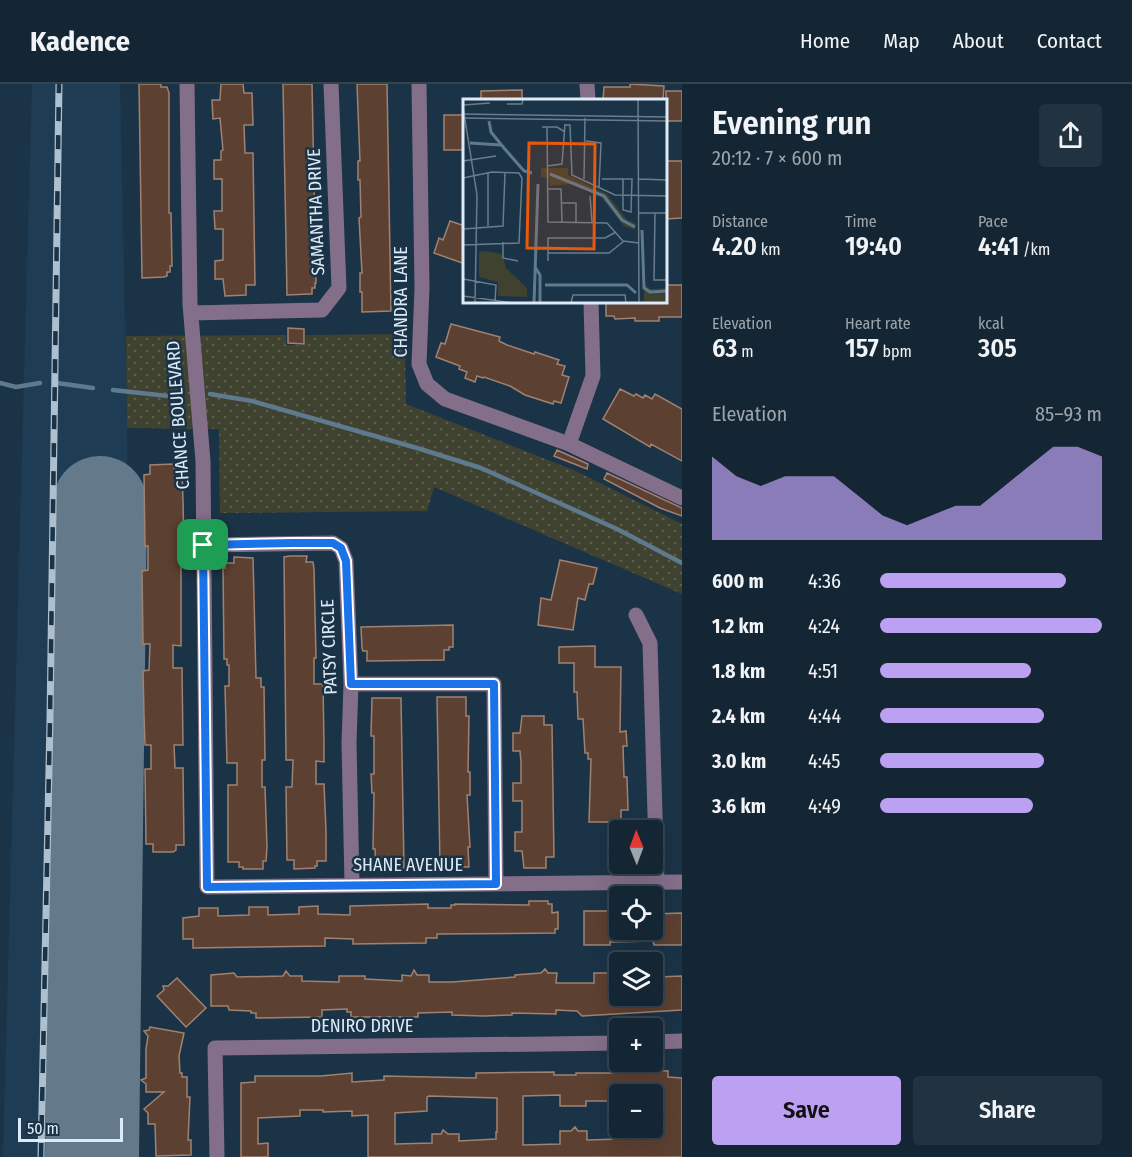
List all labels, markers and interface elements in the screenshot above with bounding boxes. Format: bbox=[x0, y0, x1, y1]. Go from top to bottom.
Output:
text: Kadence bbox=[30, 25, 130, 58]
text: Home bbox=[800, 28, 850, 54]
text: Map bbox=[883, 28, 920, 54]
text: About bbox=[953, 28, 1004, 54]
text: Contact bbox=[1037, 28, 1102, 54]
inset map bbox=[463, 99, 667, 303]
text: Evening run bbox=[712, 103, 872, 143]
button: share bbox=[1039, 104, 1102, 167]
text: 20:12 · 7 × 600 m bbox=[712, 146, 842, 170]
street label: SAMANTHA DRIVE bbox=[303, 148, 329, 276]
text: Distance bbox=[712, 212, 768, 231]
text: Time bbox=[845, 212, 877, 231]
text: Pace bbox=[978, 212, 1008, 231]
text: 4.20 bbox=[712, 231, 757, 262]
text: 19:40 bbox=[845, 231, 902, 262]
text: 4:41 bbox=[978, 231, 1019, 262]
text: km bbox=[757, 240, 781, 259]
text: /km bbox=[1019, 240, 1050, 259]
street label: CHANDRA LANE bbox=[390, 246, 412, 358]
text: Elevation bbox=[712, 314, 772, 333]
text: Heart rate bbox=[845, 314, 911, 333]
text: kcal bbox=[978, 314, 1004, 333]
text: 63 bbox=[712, 333, 737, 364]
text: 157 bbox=[845, 333, 879, 364]
text: 305 bbox=[978, 333, 1017, 364]
street label: CHANCE BOULEVARD bbox=[162, 340, 194, 490]
text: m bbox=[737, 342, 753, 361]
text: bpm bbox=[879, 342, 912, 361]
text: Elevation bbox=[712, 402, 787, 426]
text: 85–93 m bbox=[1035, 402, 1102, 426]
pin bbox=[177, 519, 228, 570]
icon: arrive bbox=[186, 528, 219, 561]
text: 600 m bbox=[712, 569, 764, 593]
text: 4:36 bbox=[808, 569, 841, 593]
street label: PATSY CIRCLE bbox=[316, 599, 342, 695]
text: 1.2 km bbox=[712, 614, 764, 638]
text: 4:24 bbox=[808, 614, 840, 638]
text: 1.8 km bbox=[712, 659, 765, 683]
text: 4:51 bbox=[808, 659, 838, 683]
text: 2.4 km bbox=[712, 704, 765, 728]
text: 4:44 bbox=[808, 704, 841, 728]
text: 3.0 km bbox=[712, 749, 766, 773]
text: 4:45 bbox=[808, 749, 840, 773]
text: 3.6 km bbox=[712, 794, 766, 818]
text: 4:49 bbox=[808, 794, 841, 818]
north arrow bbox=[609, 820, 663, 874]
map controls bbox=[609, 820, 663, 1138]
street label: SHANE AVENUE bbox=[353, 854, 463, 876]
button: locate bbox=[609, 886, 663, 940]
button: layers bbox=[609, 952, 663, 1006]
street label: DENIRO DRIVE bbox=[311, 1015, 413, 1037]
button: + bbox=[609, 1018, 663, 1072]
button: Save bbox=[712, 1076, 901, 1145]
button: Share bbox=[913, 1076, 1102, 1145]
button: − bbox=[609, 1084, 663, 1138]
scale bar bbox=[18, 1115, 123, 1142]
text: 50 m bbox=[27, 1119, 59, 1138]

